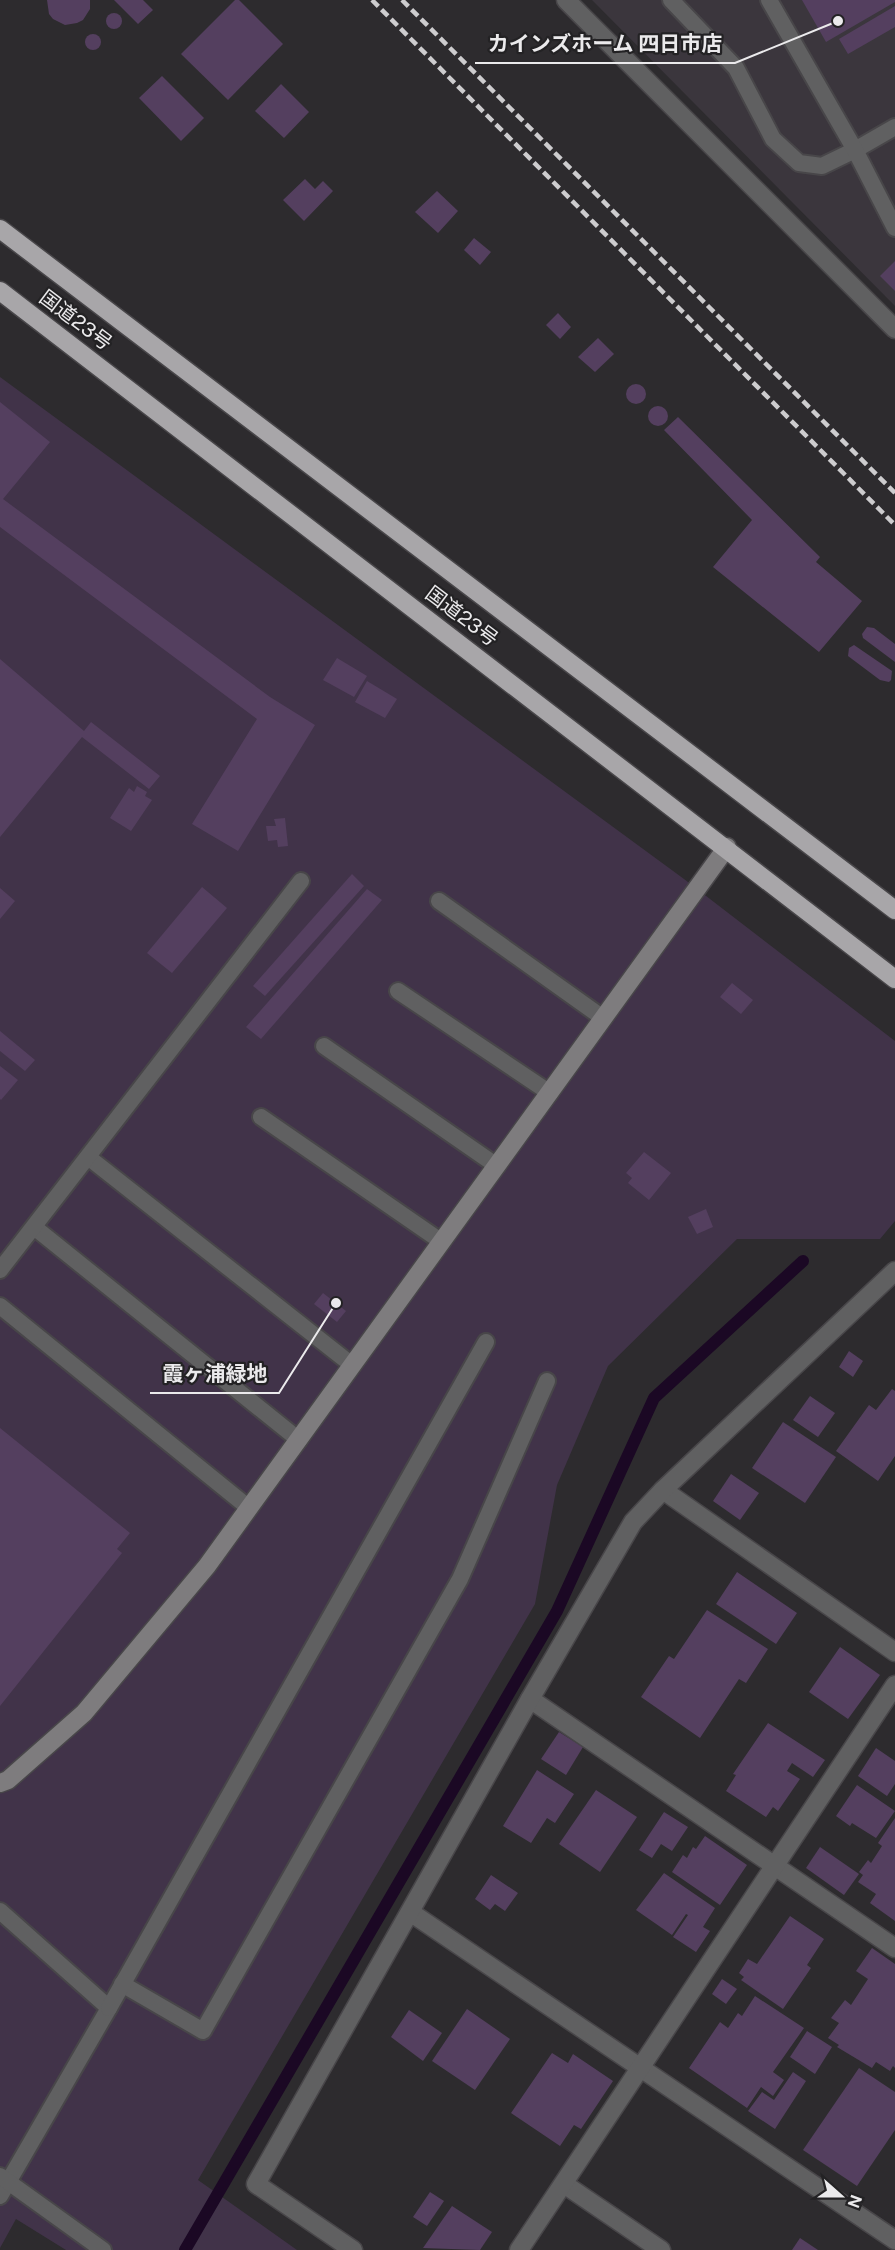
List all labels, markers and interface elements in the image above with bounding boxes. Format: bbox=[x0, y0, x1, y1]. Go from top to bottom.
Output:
callout: カインズホーム 四日市店 bbox=[475, 24, 735, 63]
text: カインズホーム 四日市店 bbox=[488, 31, 722, 56]
street label: 国道23号 bbox=[35, 285, 117, 355]
street label: 国道23号 bbox=[421, 581, 503, 651]
callout: 霞ヶ浦緑地 bbox=[150, 1354, 279, 1393]
text: 霞ヶ浦緑地 bbox=[163, 1361, 268, 1386]
north arrow bbox=[811, 2166, 871, 2226]
text: N bbox=[843, 2192, 866, 2210]

